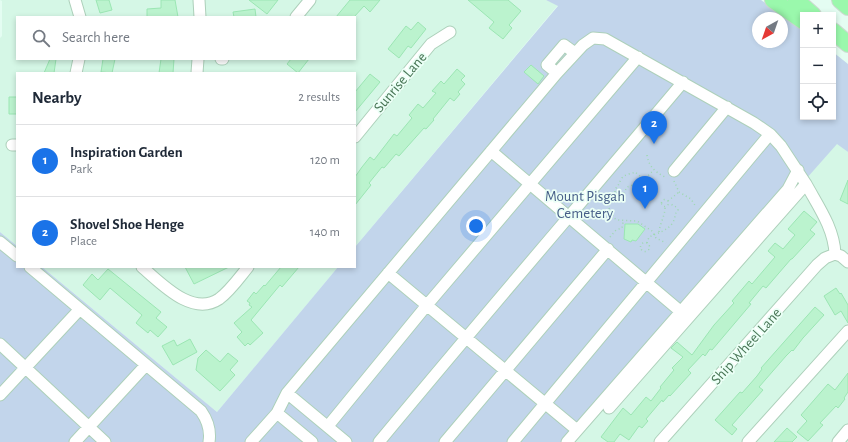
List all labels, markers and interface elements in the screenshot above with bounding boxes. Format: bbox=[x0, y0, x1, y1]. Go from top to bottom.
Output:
north arrow bbox=[752, 12, 788, 48]
map controls bbox=[800, 12, 836, 120]
button: + bbox=[800, 12, 836, 48]
search box bbox=[16, 16, 356, 60]
icon: search bbox=[30, 27, 52, 49]
text: Search here bbox=[62, 30, 130, 45]
button: − bbox=[800, 48, 836, 84]
street label: Sunrise Lane bbox=[371, 49, 430, 115]
button: locate bbox=[800, 84, 836, 120]
text: Nearby bbox=[32, 89, 82, 106]
text: 2 results bbox=[298, 91, 340, 104]
pin: 2 bbox=[641, 111, 667, 144]
text: Inspiration Garden bbox=[70, 145, 183, 160]
text: 1 bbox=[43, 154, 47, 167]
text: 120 m bbox=[310, 154, 340, 167]
text: Park bbox=[70, 163, 92, 176]
pin: 1 bbox=[632, 176, 658, 209]
park label: Mount Pisgah Cemetery bbox=[545, 189, 625, 221]
your location bbox=[466, 216, 486, 236]
text: Shovel Shoe Henge bbox=[70, 217, 184, 232]
text: 2 bbox=[42, 226, 48, 239]
text: 140 m bbox=[310, 226, 340, 239]
text: Place bbox=[70, 235, 97, 248]
street label: Ship Wheel Lane bbox=[708, 305, 785, 387]

